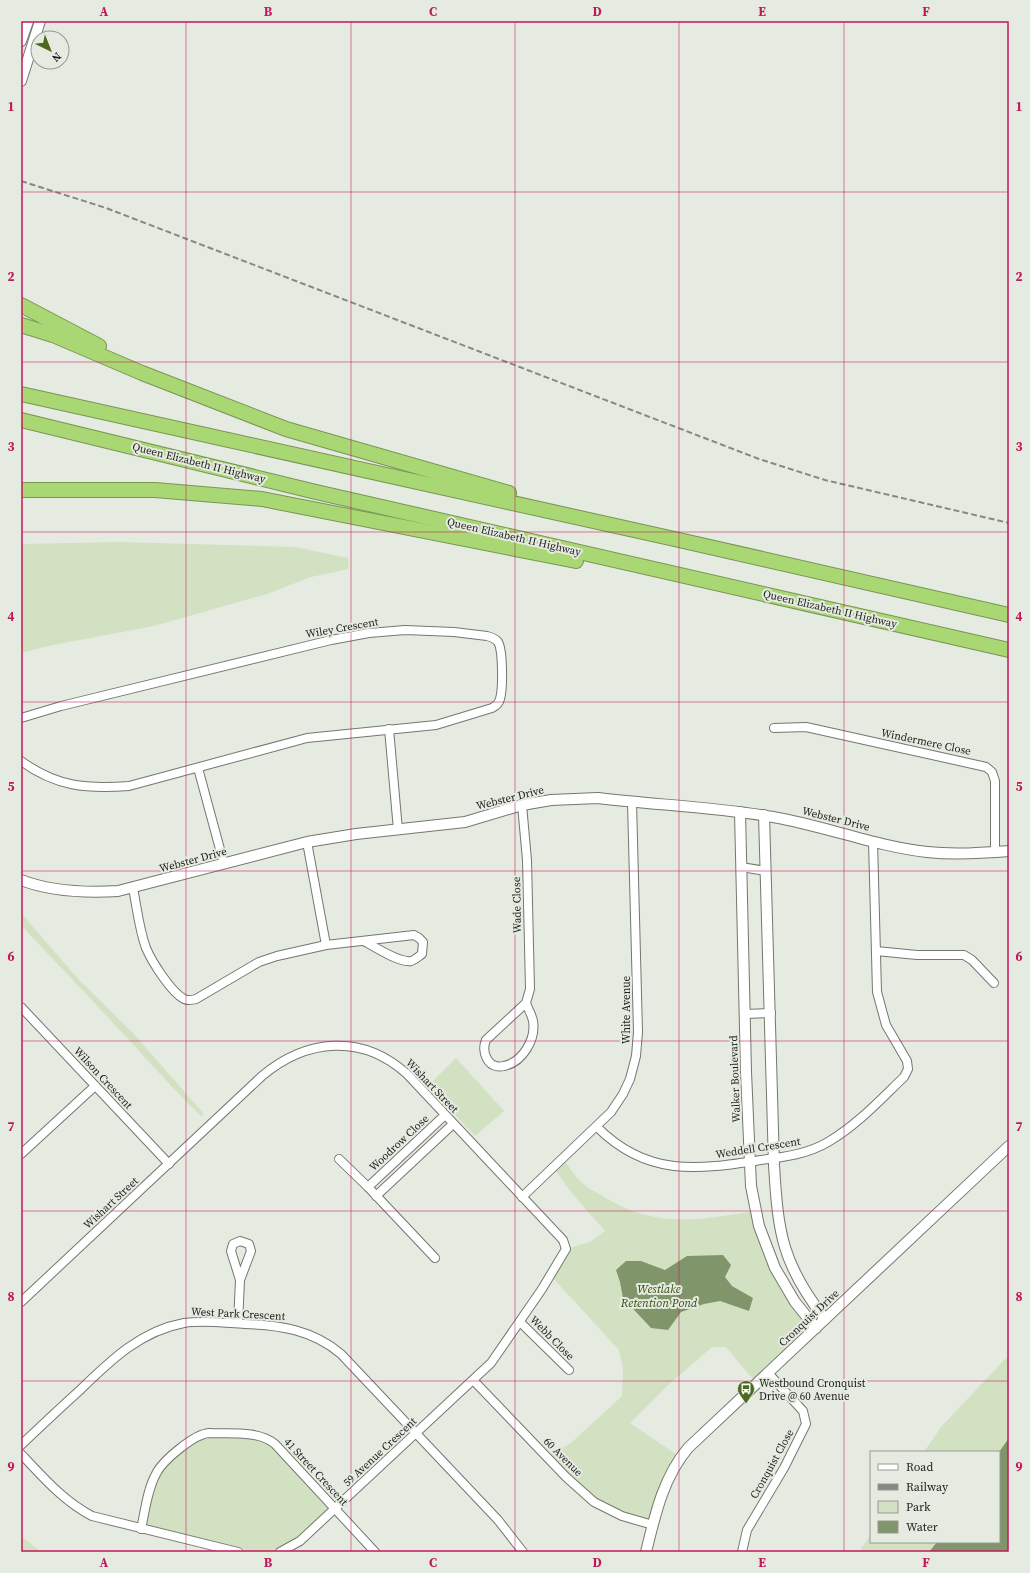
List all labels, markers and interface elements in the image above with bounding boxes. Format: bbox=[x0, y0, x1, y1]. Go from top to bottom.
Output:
text: A bbox=[100, 3, 109, 20]
text: B bbox=[264, 3, 273, 20]
text: C bbox=[429, 3, 437, 20]
text: D bbox=[592, 3, 602, 20]
text: E bbox=[758, 3, 766, 20]
text: F bbox=[922, 3, 930, 20]
north arrow bbox=[30, 30, 70, 70]
text: N bbox=[48, 49, 65, 65]
text: 1 bbox=[7, 98, 15, 115]
text: 1 bbox=[1015, 98, 1023, 115]
text: 2 bbox=[7, 268, 15, 285]
text: 2 bbox=[1015, 268, 1023, 285]
text: 3 bbox=[7, 438, 15, 455]
text: 3 bbox=[1015, 438, 1023, 455]
street label: Queen Elizabeth II Highway bbox=[131, 439, 268, 487]
street label: Queen Elizabeth II Highway bbox=[446, 514, 583, 560]
street label: Queen Elizabeth II Highway bbox=[762, 586, 899, 632]
text: 4 bbox=[7, 608, 15, 625]
text: 4 bbox=[1015, 608, 1023, 625]
street label: Wiley Crescent bbox=[304, 614, 380, 642]
street label: Windermere Close bbox=[880, 725, 973, 759]
text: 5 bbox=[7, 778, 15, 795]
text: 5 bbox=[1015, 778, 1023, 795]
street label: Webster Drive bbox=[475, 782, 546, 814]
street label: Webster Drive bbox=[801, 803, 872, 835]
street label: Webster Drive bbox=[158, 844, 229, 876]
street label: Wade Close bbox=[509, 876, 525, 933]
text: 6 bbox=[7, 948, 15, 965]
text: 6 bbox=[1015, 948, 1023, 965]
street label: White Avenue bbox=[619, 975, 634, 1044]
street label: Walker Boulevard bbox=[726, 1034, 744, 1123]
street label: Wilson Crescent bbox=[70, 1044, 136, 1113]
street label: Wishart Street bbox=[402, 1056, 462, 1117]
street label: Woodrow Close bbox=[366, 1111, 432, 1175]
text: 7 bbox=[7, 1118, 15, 1135]
text: 7 bbox=[1015, 1118, 1023, 1135]
street label: Weddell Crescent bbox=[715, 1134, 802, 1162]
street label: Wishart Street bbox=[80, 1173, 142, 1232]
water label: Westlake Retention Pond bbox=[620, 1281, 698, 1311]
street label: Cronquist Drive bbox=[776, 1286, 843, 1350]
text: 8 bbox=[7, 1288, 15, 1305]
text: 8 bbox=[1015, 1288, 1023, 1305]
street label: West Park Crescent bbox=[190, 1304, 286, 1324]
street label: Webb Close bbox=[527, 1313, 578, 1364]
place label: Westbound Cronquist Drive @ 60 Avenue bbox=[759, 1376, 866, 1404]
bus stop icon: Westbound Cronquist Drive @ 60 Avenue bbox=[736, 1379, 756, 1404]
street label: 59 Avenue Crescent bbox=[340, 1414, 420, 1490]
street label: Cronquist Close bbox=[747, 1426, 798, 1502]
street label: 60 Avenue bbox=[540, 1434, 586, 1480]
street label: 41 Street Crescent bbox=[281, 1435, 352, 1509]
legend bbox=[870, 1451, 1000, 1543]
text: 9 bbox=[7, 1458, 15, 1475]
text: 9 bbox=[1015, 1458, 1023, 1475]
text: Road bbox=[906, 1459, 933, 1475]
text: Railway bbox=[906, 1479, 949, 1495]
text: Park bbox=[906, 1499, 931, 1515]
text: Water bbox=[906, 1519, 938, 1535]
text: A bbox=[100, 1554, 109, 1571]
text: B bbox=[264, 1554, 273, 1571]
text: C bbox=[429, 1554, 437, 1571]
text: D bbox=[592, 1554, 602, 1571]
text: E bbox=[758, 1554, 766, 1571]
text: F bbox=[922, 1554, 930, 1571]

